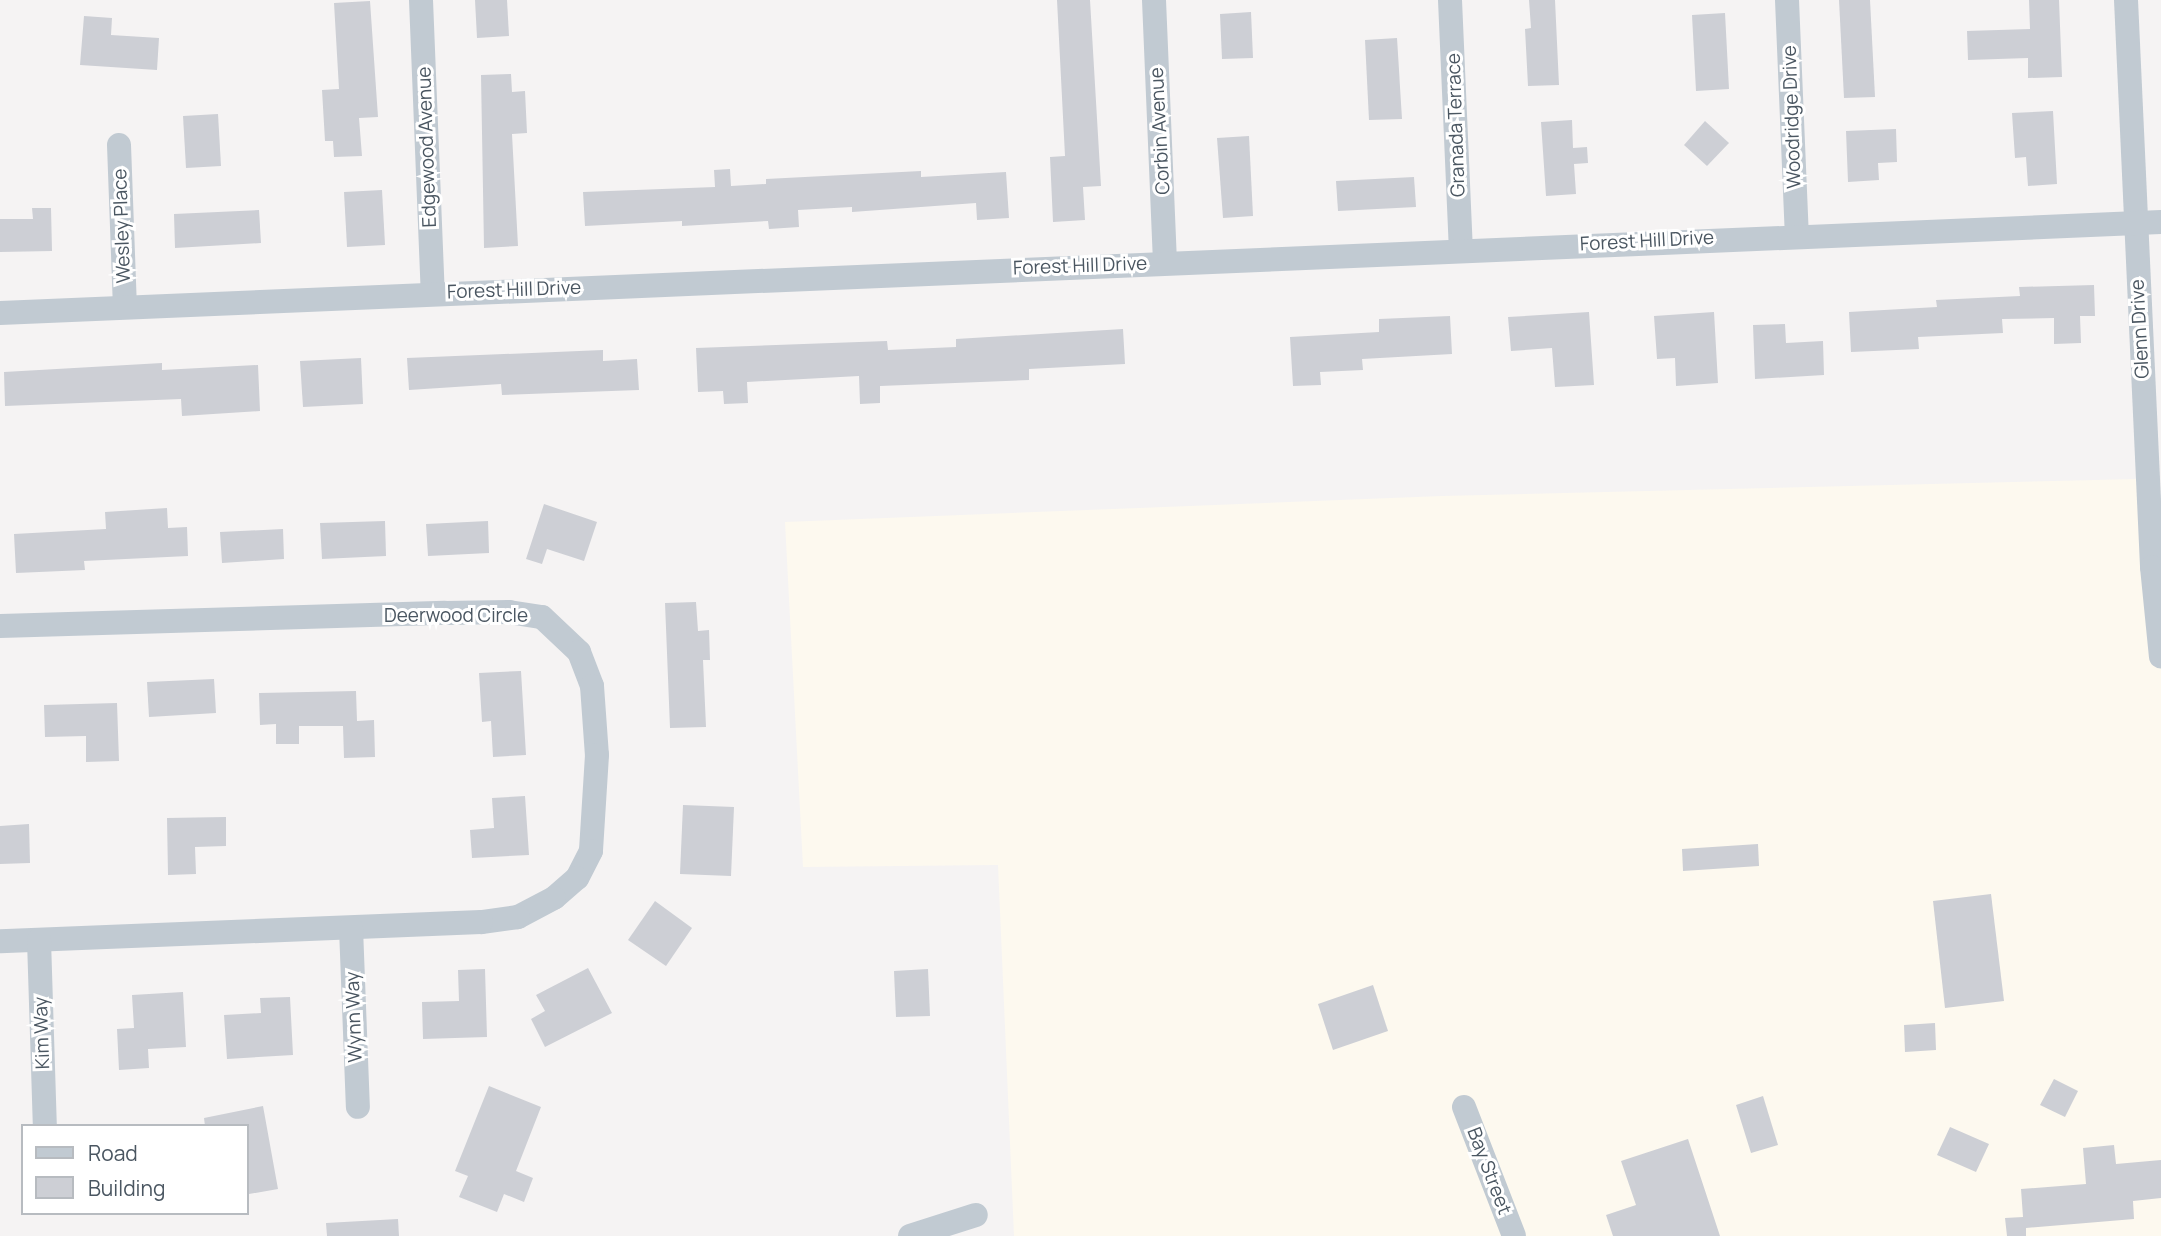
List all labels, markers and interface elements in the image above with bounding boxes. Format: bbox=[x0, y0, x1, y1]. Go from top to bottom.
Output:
street label: Woodridge Drive bbox=[1778, 45, 1806, 189]
street label: Granada Terrace bbox=[1442, 53, 1470, 197]
street label: Edgewood Avenue bbox=[413, 66, 441, 228]
street label: Corbin Avenue bbox=[1145, 67, 1175, 195]
street label: Wesley Place bbox=[109, 168, 135, 284]
street label: Forest Hill Drive bbox=[1579, 226, 1715, 256]
street label: Forest Hill Drive bbox=[1013, 252, 1147, 280]
street label: Forest Hill Drive bbox=[447, 276, 581, 304]
street label: Glenn Drive bbox=[2126, 279, 2154, 379]
street label: Deerwood Circle bbox=[384, 605, 528, 627]
street label: Wynn Way bbox=[341, 971, 367, 1063]
street label: Kim Way bbox=[29, 996, 55, 1070]
legend bbox=[21, 1124, 248, 1215]
street label: Bay Street bbox=[1462, 1124, 1516, 1218]
text: Road bbox=[88, 1139, 138, 1167]
text: Building bbox=[88, 1174, 165, 1202]

